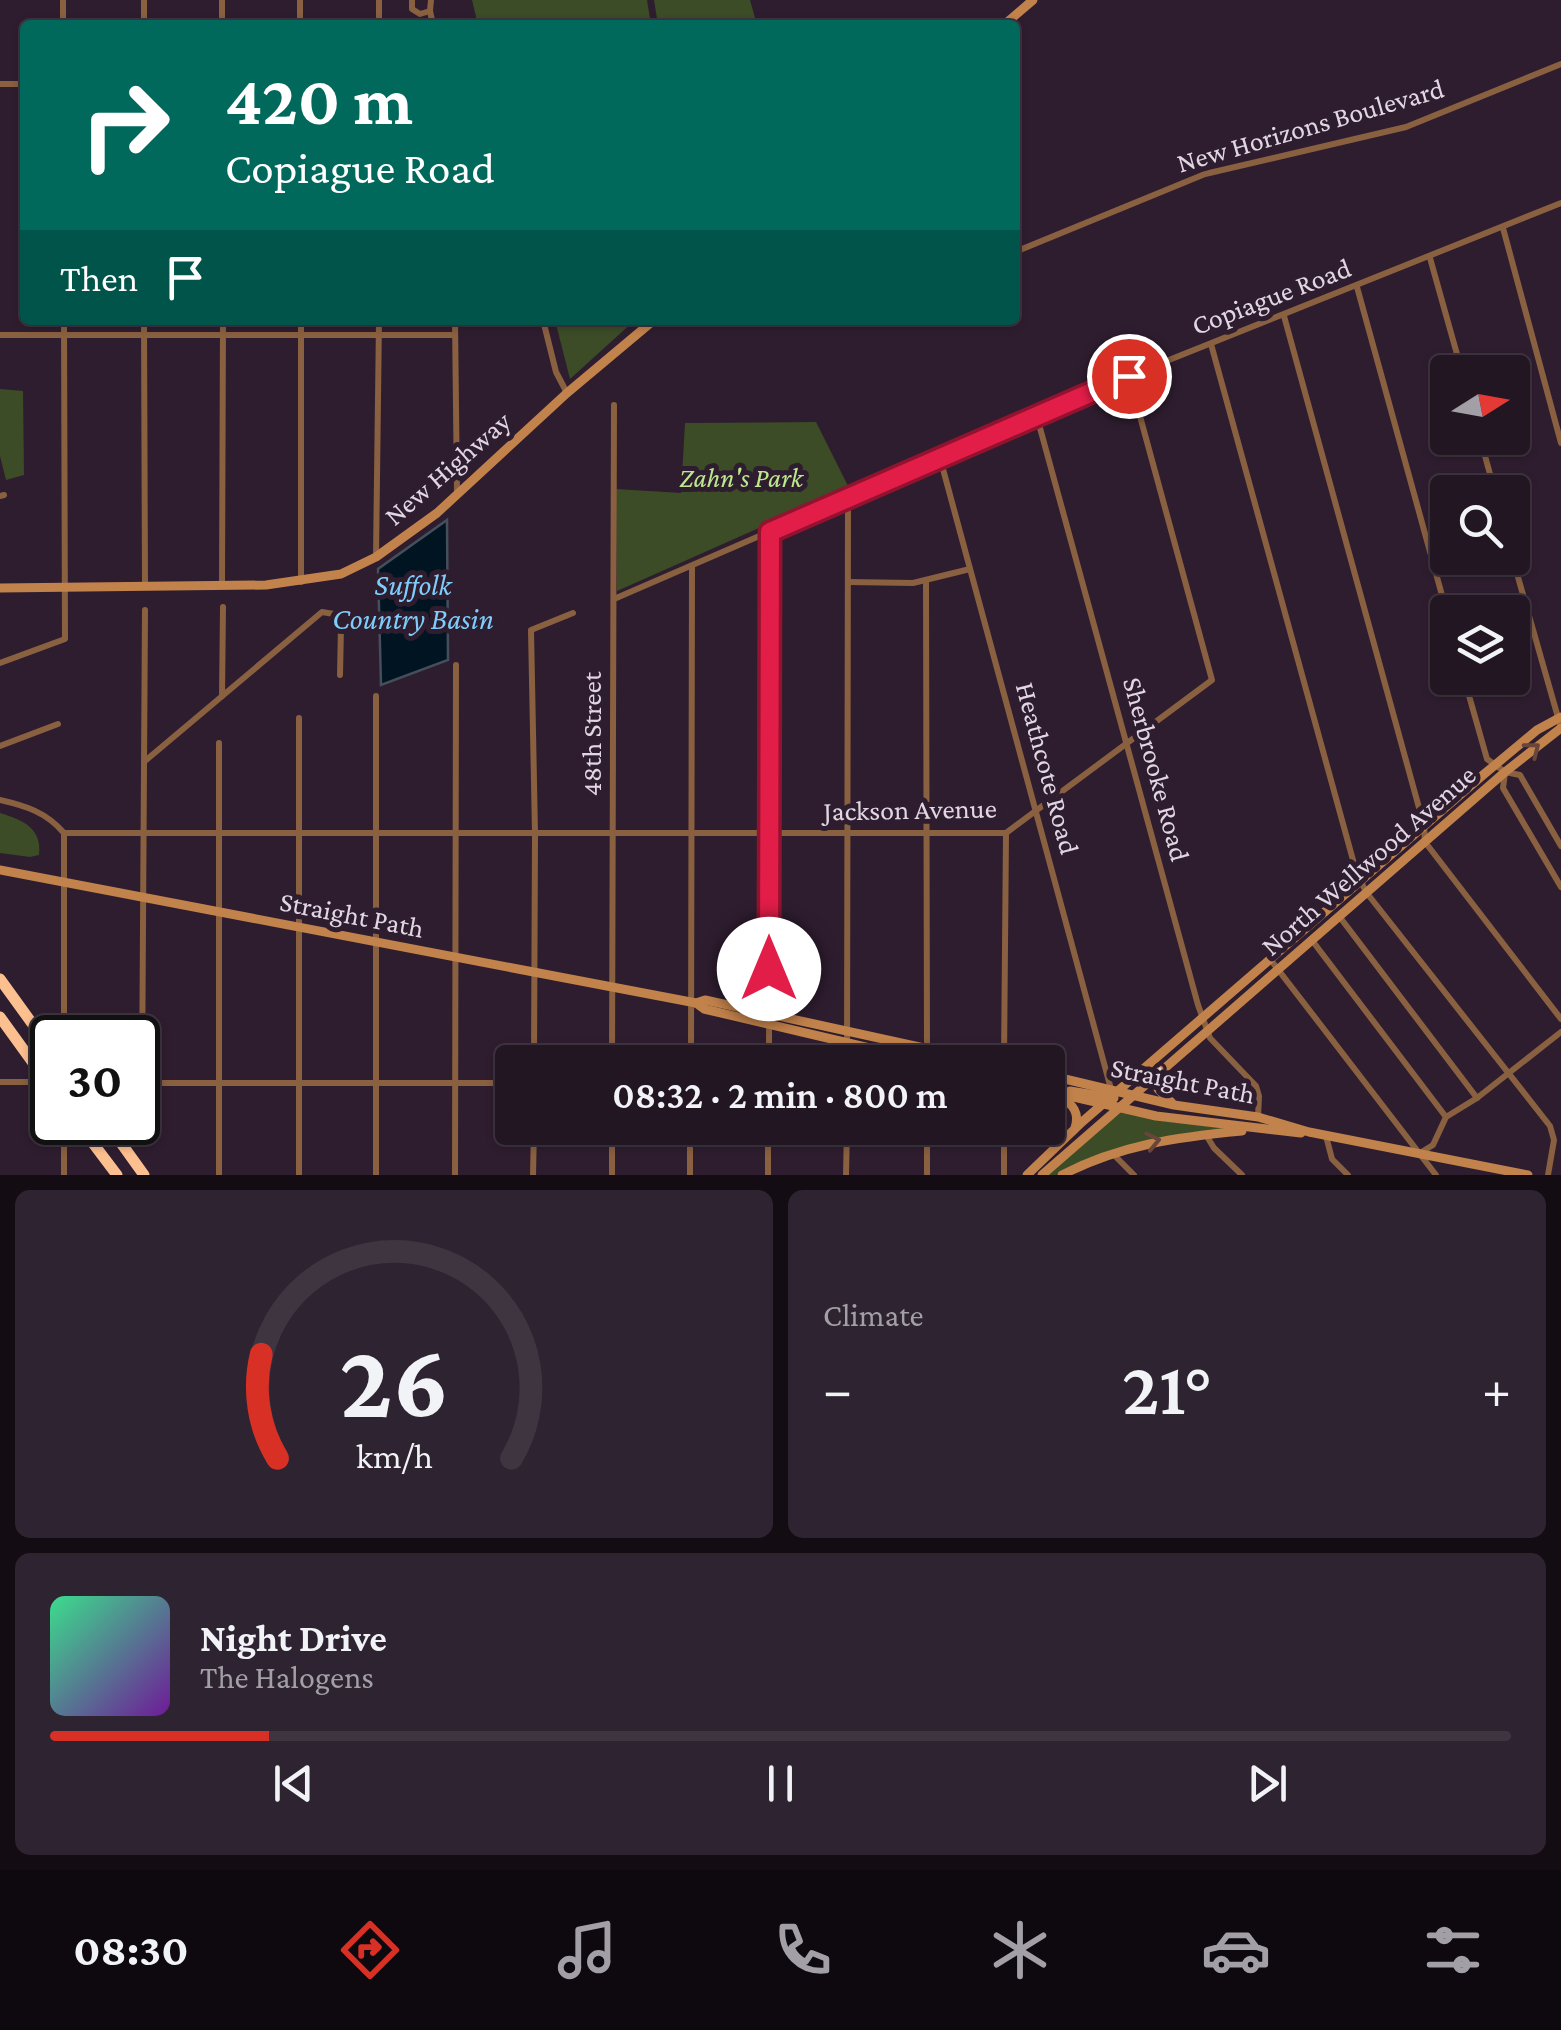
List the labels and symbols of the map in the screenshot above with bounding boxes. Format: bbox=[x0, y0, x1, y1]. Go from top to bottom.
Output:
street label: New Horizons Boulevard bbox=[1173, 72, 1447, 178]
street label: Copiague Road bbox=[1187, 252, 1355, 341]
pin bbox=[1087, 334, 1172, 419]
north arrow bbox=[1430, 355, 1530, 455]
street label: New Highway bbox=[378, 405, 517, 531]
park label: Zahn's Park bbox=[679, 462, 805, 493]
water label: Suffolk Country Basin bbox=[332, 568, 494, 636]
street label: 48th Street bbox=[576, 671, 607, 796]
street label: Sherbrooke Road bbox=[1117, 674, 1196, 865]
street label: Heathcote Road bbox=[1010, 679, 1085, 858]
one-way arrow bbox=[1521, 744, 1539, 761]
street label: North Wellwood Avenue bbox=[1255, 759, 1482, 962]
street label: Jackson Avenue bbox=[820, 792, 997, 827]
street label: Straight Path bbox=[277, 885, 427, 944]
position arrow bbox=[717, 917, 821, 1021]
speed limit sign: 30 bbox=[30, 1015, 160, 1145]
street label: Straight Path bbox=[1108, 1051, 1258, 1110]
one-way arrow bbox=[1144, 1132, 1161, 1153]

